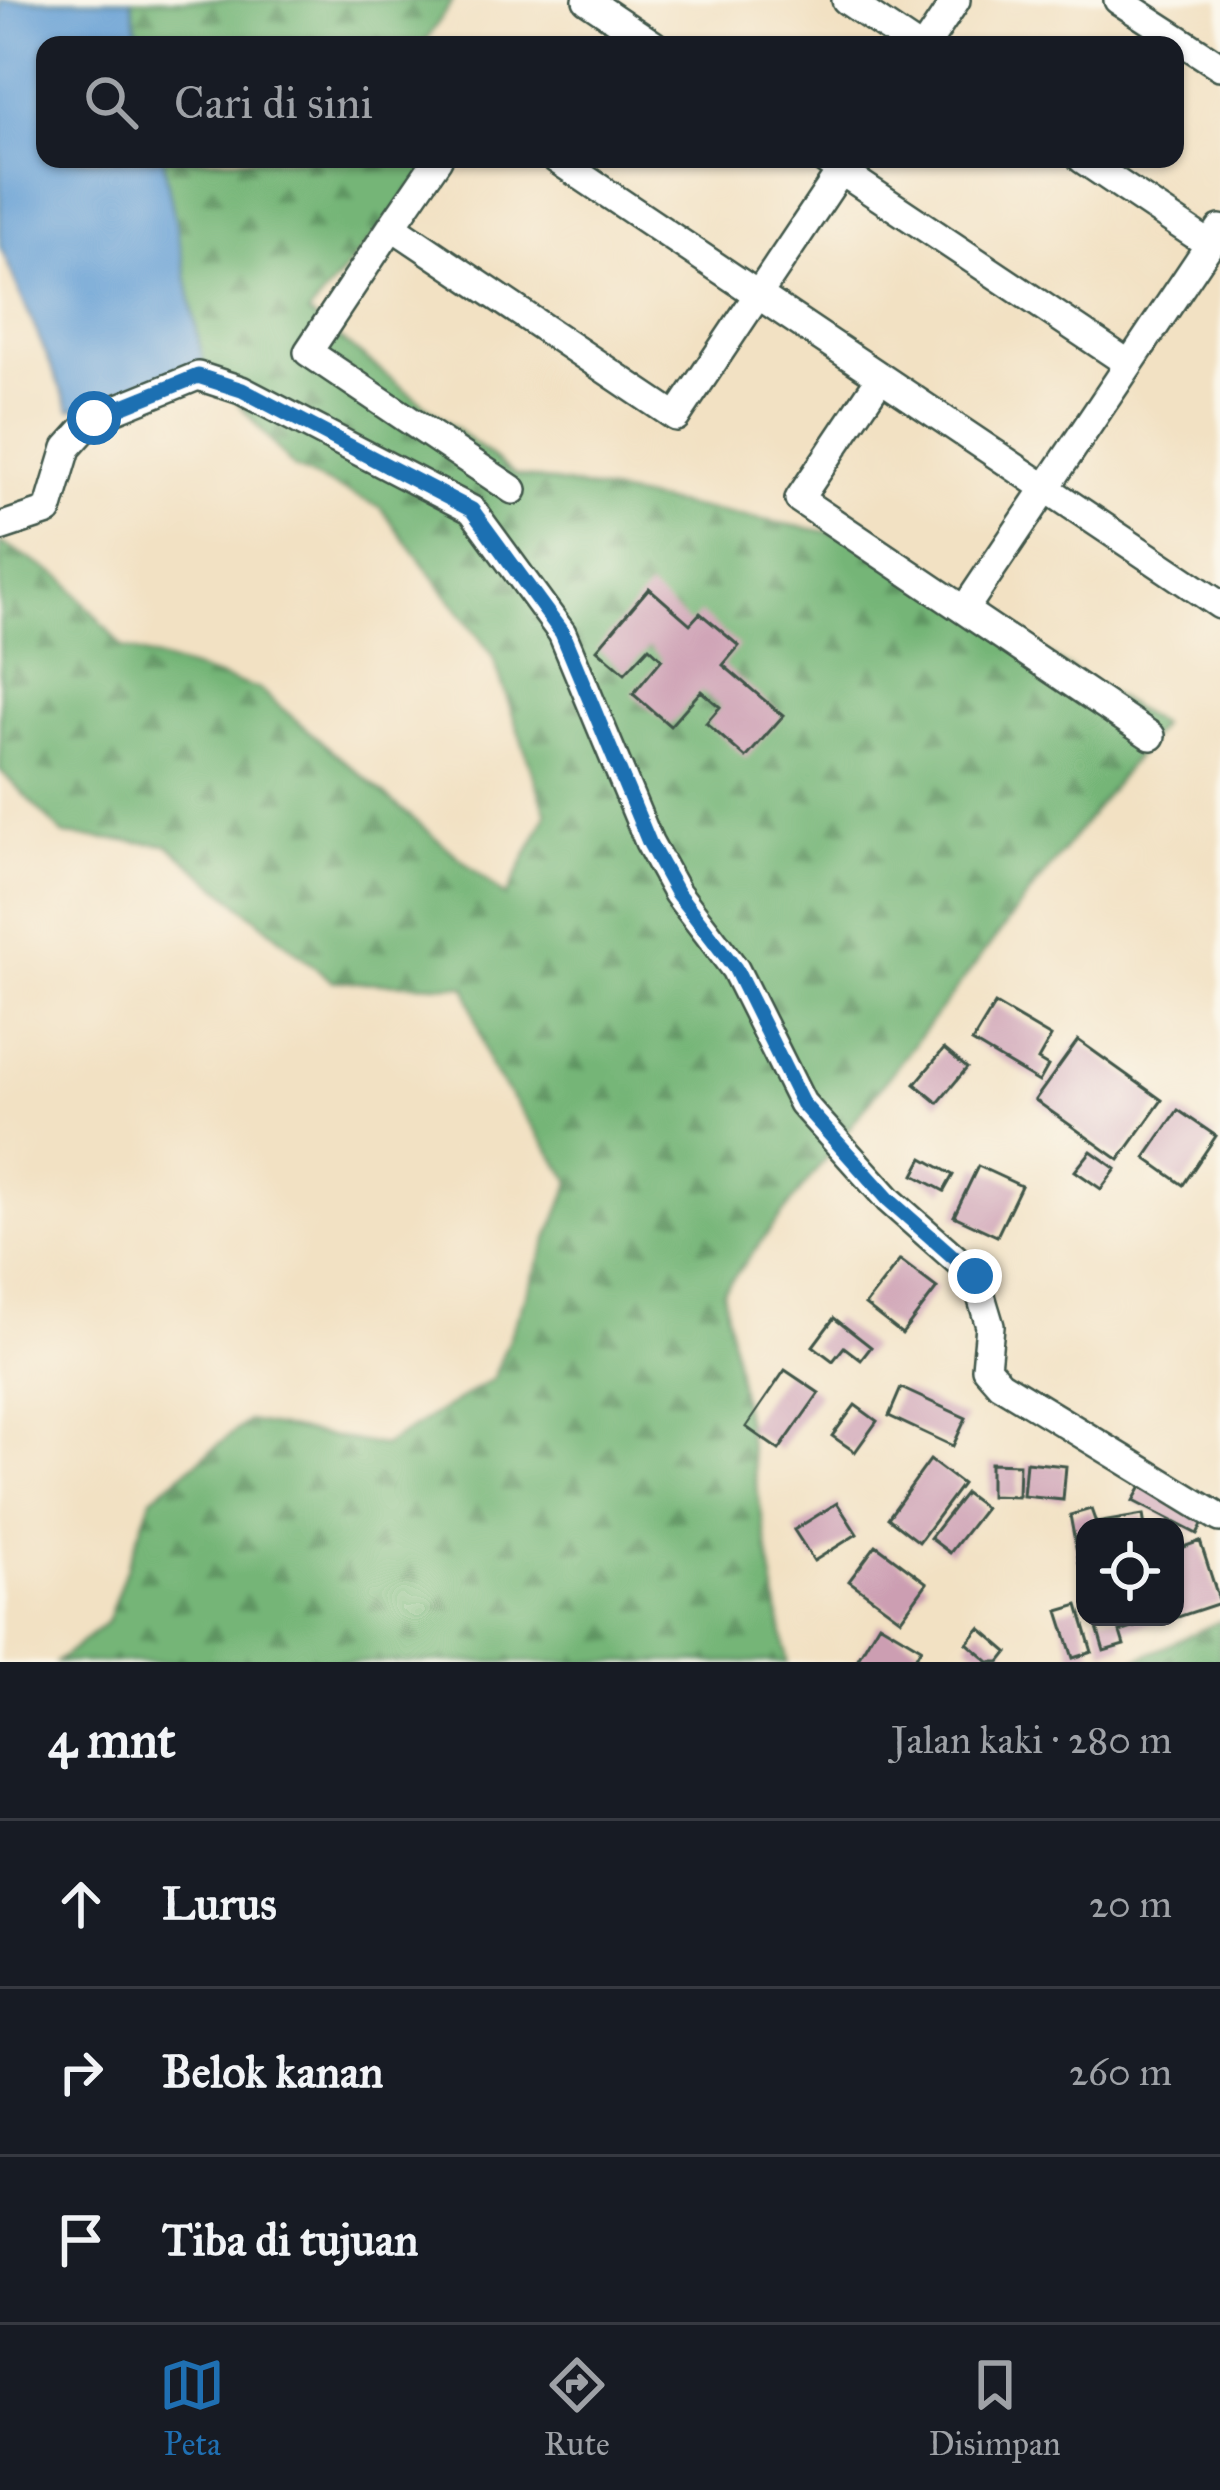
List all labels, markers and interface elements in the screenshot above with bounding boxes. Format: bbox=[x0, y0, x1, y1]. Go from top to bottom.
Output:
search box bbox=[36, 36, 1184, 168]
icon: search bbox=[78, 69, 144, 135]
text: Cari di sini bbox=[174, 75, 373, 130]
route start bbox=[67, 391, 121, 445]
route end bbox=[948, 1249, 1002, 1303]
map controls bbox=[1076, 1518, 1184, 1626]
button: locate bbox=[1076, 1518, 1184, 1626]
text: 4 mnt bbox=[48, 1709, 176, 1771]
text: Jalan kaki · 280 m bbox=[892, 1716, 1172, 1764]
icon: ahead bbox=[48, 1871, 114, 1937]
text: Lurus bbox=[162, 1876, 277, 1931]
text: 20 m bbox=[1089, 1880, 1172, 1928]
icon: right bbox=[48, 2039, 114, 2105]
text: Belok kanan bbox=[162, 2044, 383, 2099]
text: 260 m bbox=[1069, 2048, 1172, 2096]
icon: arrive bbox=[48, 2207, 114, 2273]
text: Tiba di tujuan bbox=[162, 2212, 418, 2267]
tab: Peta bbox=[159, 2352, 225, 2464]
tab: Rute bbox=[544, 2352, 610, 2464]
tab: Disimpan bbox=[928, 2352, 1061, 2464]

